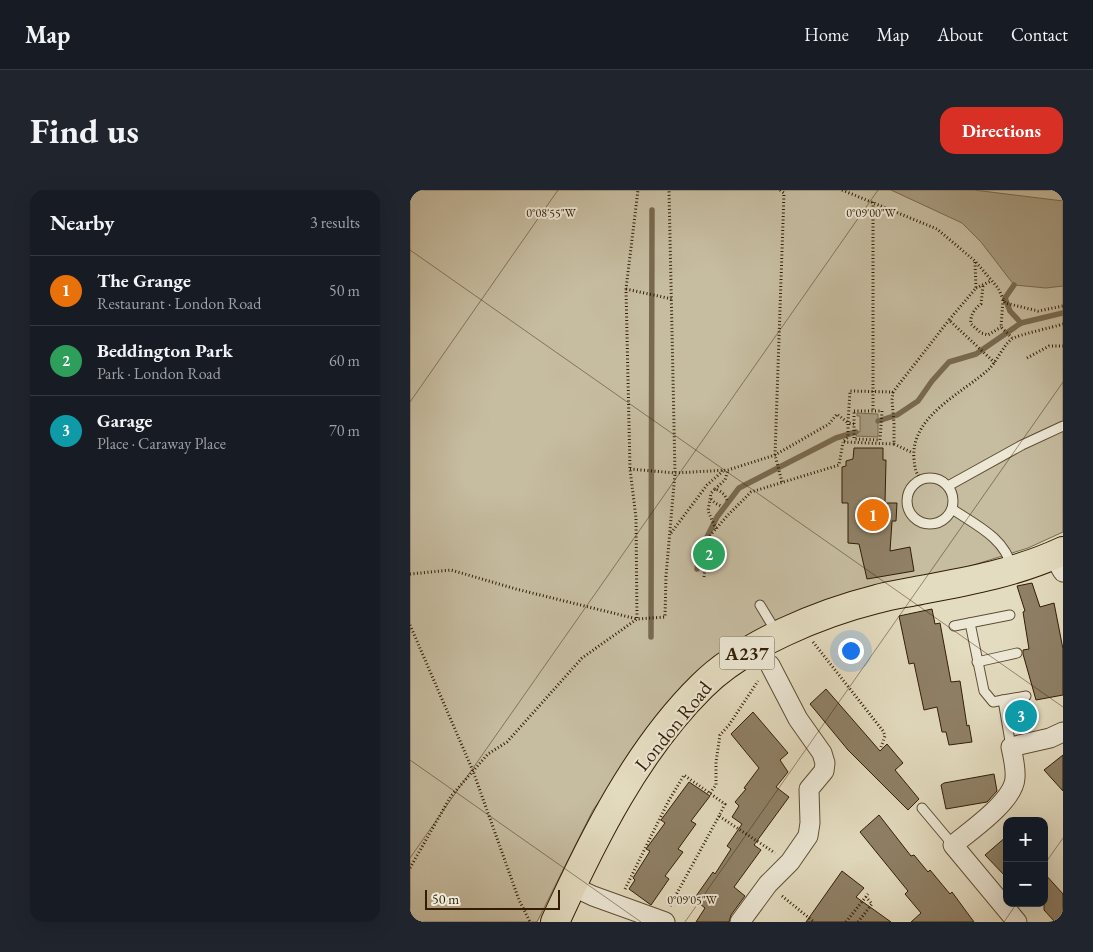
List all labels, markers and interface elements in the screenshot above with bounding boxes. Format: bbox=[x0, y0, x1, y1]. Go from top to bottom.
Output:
text: Map bbox=[25, 19, 70, 50]
text: Home bbox=[804, 23, 849, 46]
text: Map bbox=[877, 23, 909, 46]
text: About bbox=[937, 23, 983, 46]
text: Contact bbox=[1011, 23, 1068, 46]
button: Directions bbox=[940, 107, 1063, 154]
text: Find us bbox=[30, 108, 139, 153]
text: 0°08'55"W bbox=[526, 205, 577, 221]
text: 0°09'00"W bbox=[846, 205, 897, 221]
text: Nearby bbox=[50, 209, 114, 236]
text: 3 results bbox=[310, 212, 360, 233]
text: The Grange bbox=[97, 268, 191, 293]
text: 1 bbox=[62, 280, 70, 301]
text: 50 m bbox=[329, 280, 360, 301]
text: Restaurant · London Road bbox=[97, 293, 261, 314]
text: Beddington Park bbox=[97, 338, 233, 363]
text: 2 bbox=[62, 350, 70, 371]
text: 60 m bbox=[329, 350, 360, 371]
text: Park · London Road bbox=[97, 363, 221, 384]
text: Garage bbox=[97, 408, 152, 433]
text: 3 bbox=[62, 420, 70, 441]
text: 70 m bbox=[329, 420, 360, 441]
text: Place · Caraway Place bbox=[97, 433, 226, 454]
pin: 1 bbox=[857, 496, 889, 534]
pin: 2 bbox=[693, 535, 725, 573]
road number: A237 bbox=[720, 636, 774, 669]
your location bbox=[838, 638, 864, 664]
street label: London Road bbox=[629, 675, 718, 776]
pin: 3 bbox=[1005, 697, 1037, 735]
map controls bbox=[1003, 817, 1048, 907]
button: + bbox=[1003, 817, 1048, 862]
button: − bbox=[1003, 862, 1048, 907]
scale bar bbox=[425, 887, 560, 910]
text: 50 m bbox=[432, 890, 459, 908]
text: 0°09'05"W bbox=[667, 892, 718, 908]

